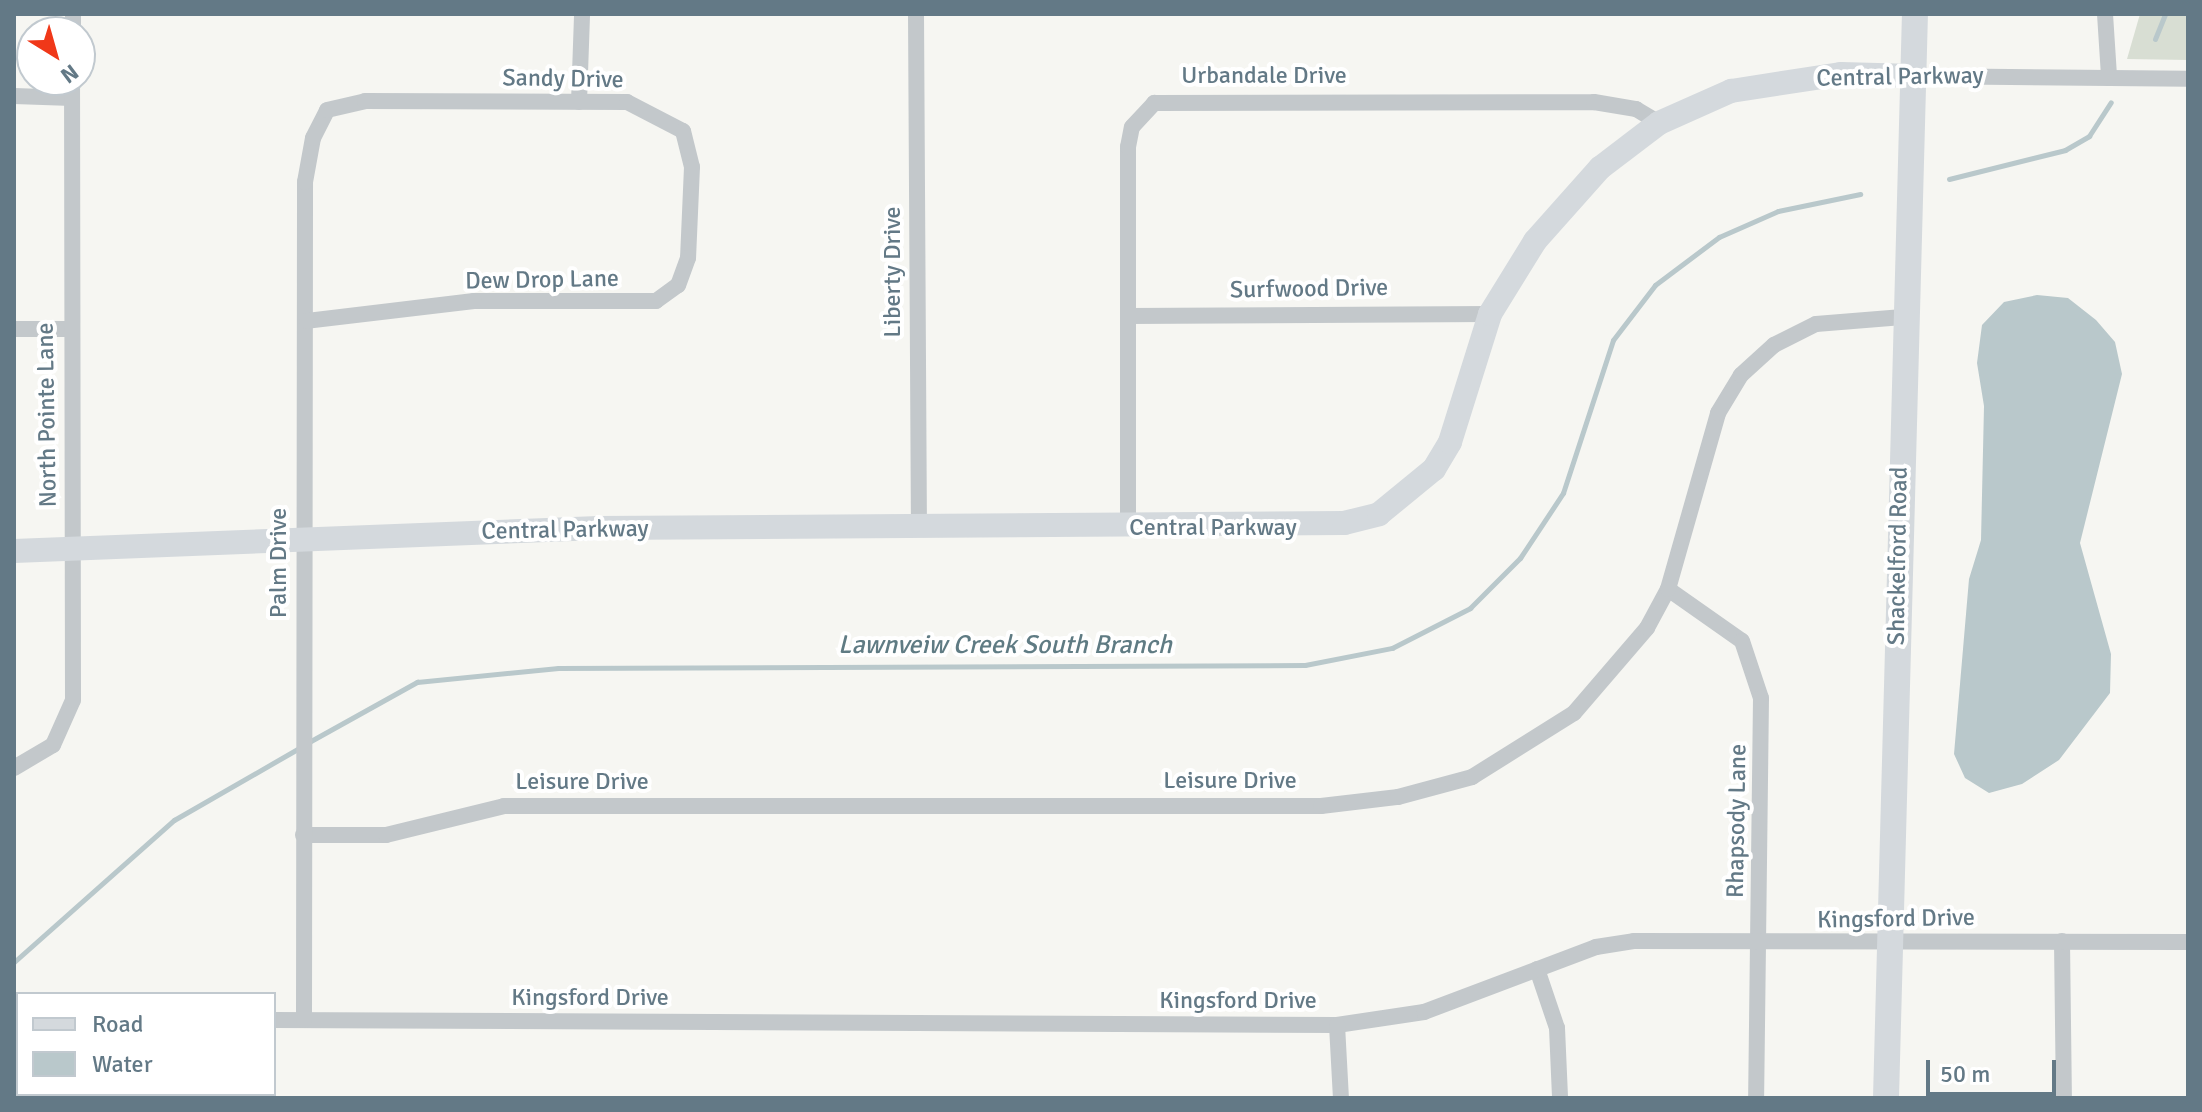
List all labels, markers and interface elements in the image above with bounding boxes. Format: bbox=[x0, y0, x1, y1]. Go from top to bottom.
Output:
north arrow bbox=[16, 16, 96, 96]
text: N bbox=[55, 59, 84, 89]
street label: Central Parkway bbox=[1816, 61, 1984, 93]
street label: Urbandale Drive bbox=[1181, 62, 1347, 90]
street label: Sandy Drive bbox=[502, 64, 624, 94]
street label: Liberty Drive bbox=[879, 206, 907, 338]
street label: Dew Drop Lane bbox=[465, 264, 619, 296]
street label: Surfwood Drive bbox=[1230, 273, 1388, 305]
street label: North Pointe Lane bbox=[31, 322, 63, 508]
street label: Shackelford Road bbox=[1882, 467, 1914, 645]
street label: Palm Drive bbox=[265, 508, 293, 618]
street label: Central Parkway bbox=[481, 514, 649, 546]
street label: Central Parkway bbox=[1129, 514, 1297, 542]
water label: Lawnveiw Creek South Branch bbox=[838, 630, 1172, 662]
street label: Rhapsody Lane bbox=[1721, 744, 1753, 898]
street label: Leisure Drive bbox=[1163, 767, 1297, 795]
street label: Leisure Drive bbox=[515, 768, 649, 796]
street label: Kingsford Drive bbox=[1817, 903, 1975, 935]
street label: Kingsford Drive bbox=[511, 984, 669, 1012]
street label: Kingsford Drive bbox=[1159, 987, 1317, 1015]
legend bbox=[16, 992, 276, 1096]
text: Road bbox=[92, 1009, 143, 1039]
scale bar bbox=[1930, 1044, 2060, 1094]
text: Water bbox=[92, 1049, 152, 1079]
text: 50 m bbox=[1940, 1059, 1990, 1089]

